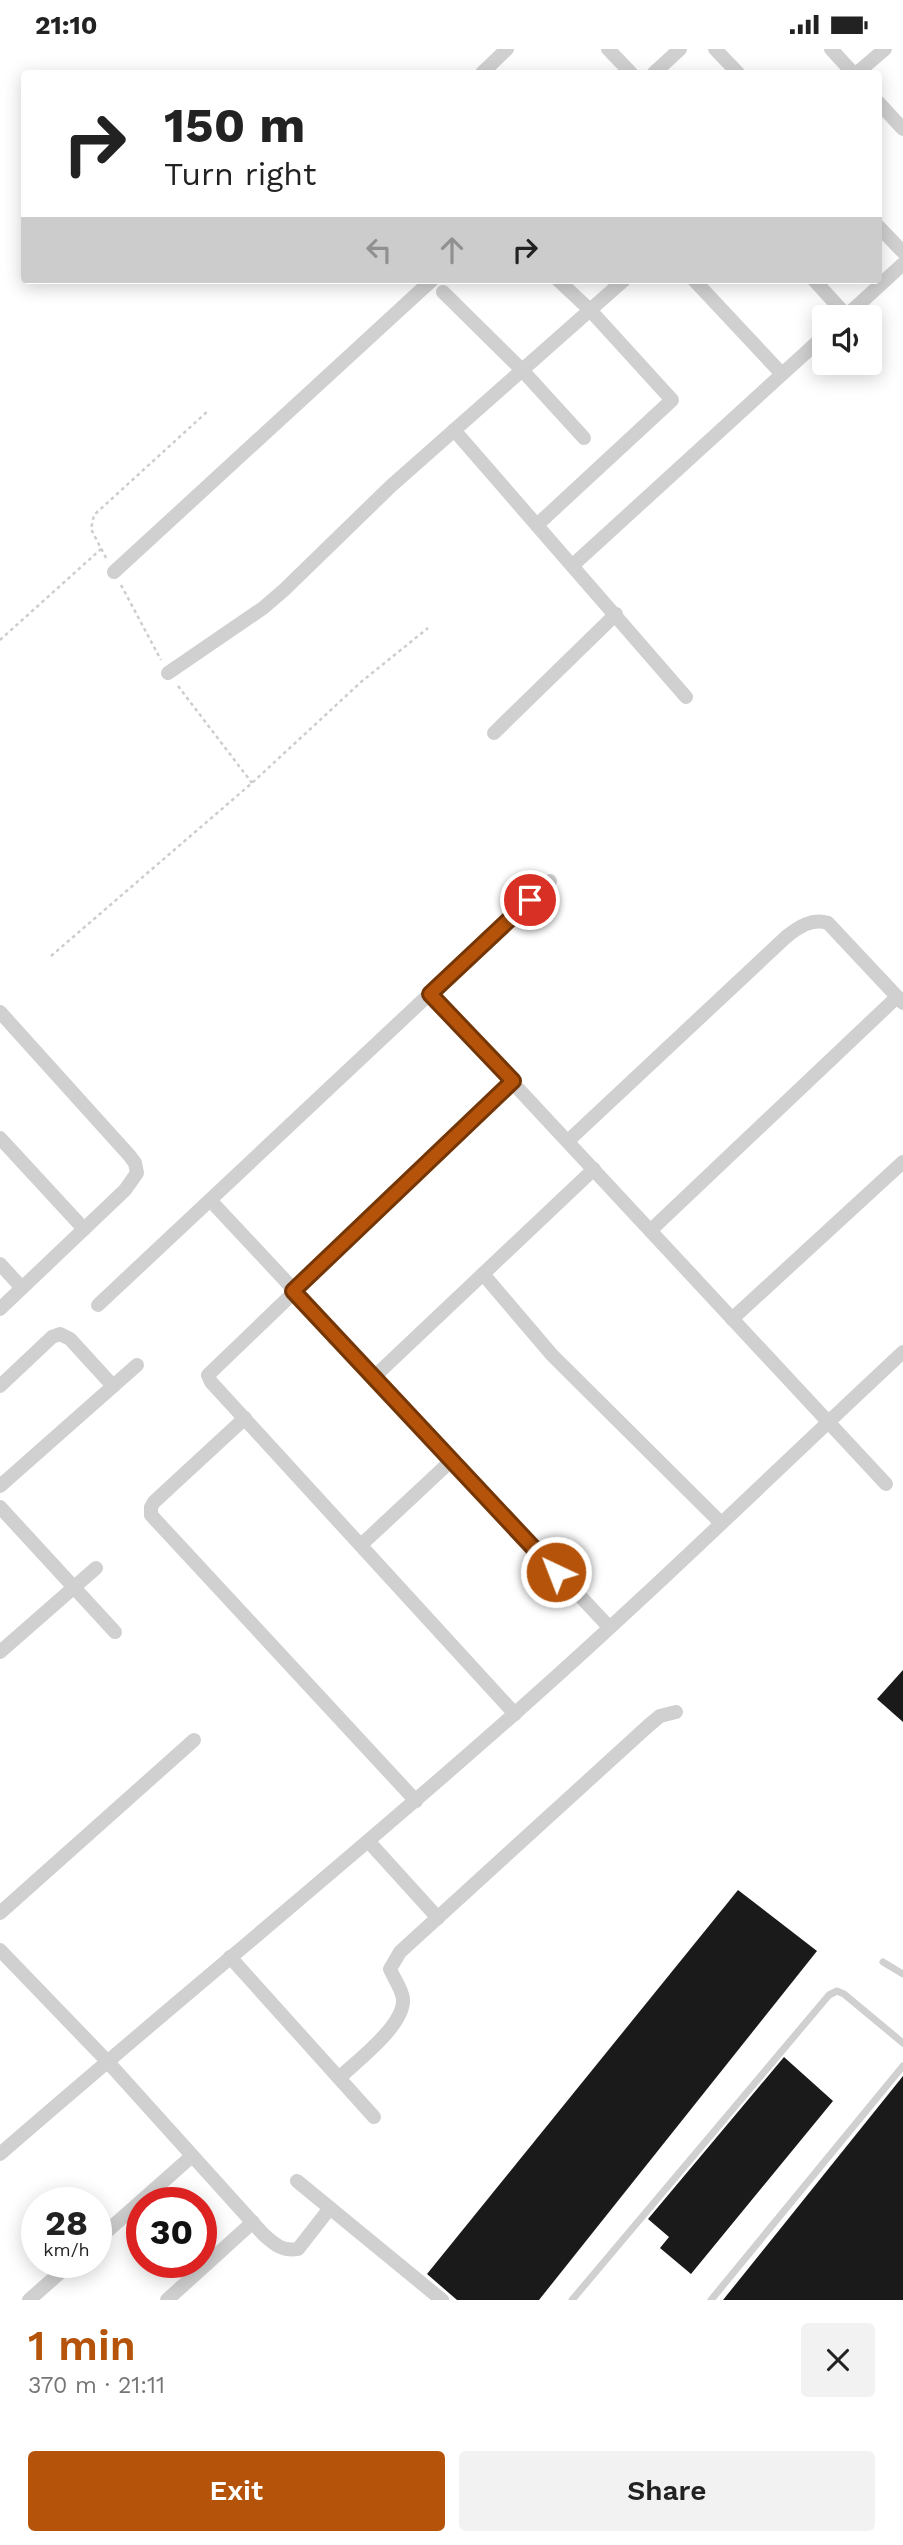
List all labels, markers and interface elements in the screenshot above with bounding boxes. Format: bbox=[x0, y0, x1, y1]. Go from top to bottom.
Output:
text: 21:10 bbox=[35, 10, 98, 40]
text: 150 m bbox=[164, 96, 305, 154]
icon: right bbox=[49, 98, 140, 189]
text: Turn right bbox=[164, 155, 316, 193]
icon: left bbox=[360, 231, 398, 269]
icon: ahead bbox=[433, 231, 471, 269]
icon: right bbox=[506, 231, 544, 269]
map controls bbox=[812, 305, 882, 375]
button: sound bbox=[812, 305, 882, 375]
pin bbox=[500, 870, 560, 930]
icon: arrive bbox=[511, 881, 549, 919]
position arrow bbox=[519, 1535, 593, 1609]
speed limit sign: 30 bbox=[126, 2187, 217, 2278]
text: 28 bbox=[45, 2202, 88, 2244]
text: km/h bbox=[43, 2239, 90, 2260]
text: 1 min bbox=[28, 2321, 136, 2370]
button: close bbox=[801, 2323, 875, 2397]
text: 370 m · 21:11 bbox=[28, 2372, 165, 2399]
button: Exit bbox=[28, 2451, 445, 2531]
button: Share bbox=[459, 2451, 875, 2531]

